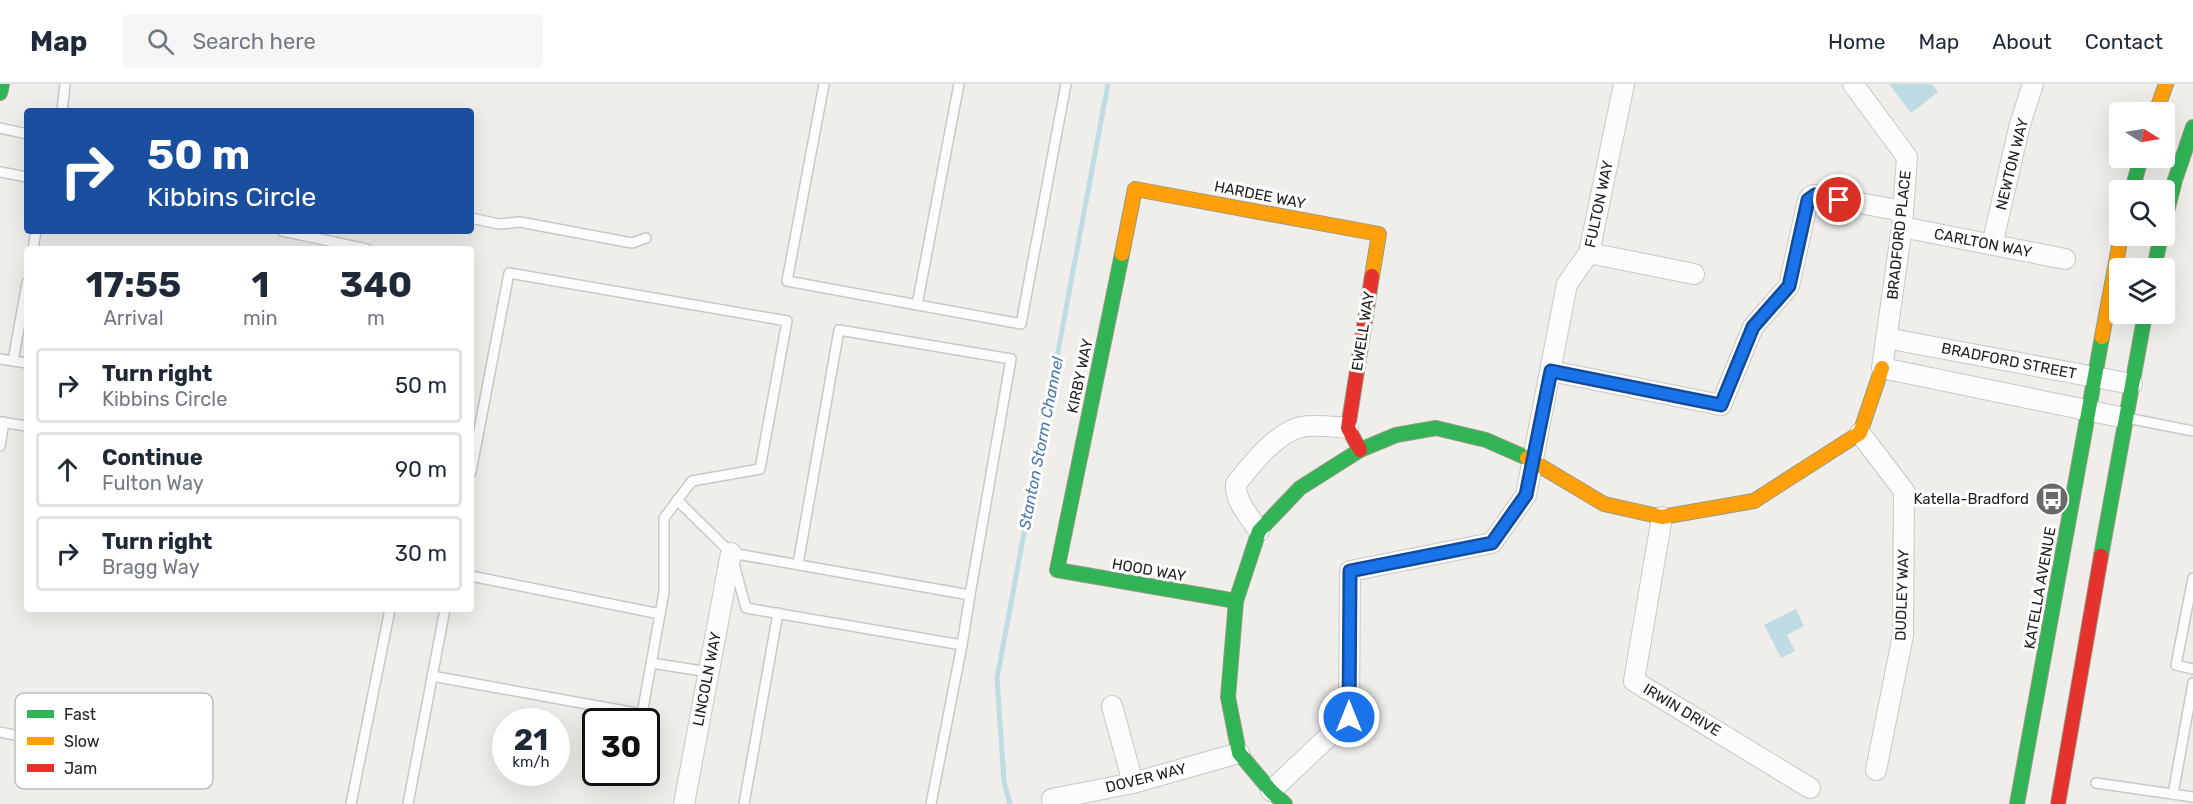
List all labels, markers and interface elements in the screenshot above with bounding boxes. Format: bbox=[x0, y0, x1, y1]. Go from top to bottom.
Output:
search box bbox=[123, 14, 543, 68]
text: Map bbox=[30, 25, 87, 58]
icon: search bbox=[144, 25, 177, 58]
text: Search here bbox=[192, 28, 316, 55]
text: Home bbox=[1828, 29, 1885, 54]
text: Map bbox=[1918, 29, 1959, 54]
text: About bbox=[1992, 29, 2052, 54]
text: Contact bbox=[2085, 29, 2163, 54]
north arrow bbox=[2109, 102, 2175, 168]
map controls bbox=[2109, 102, 2175, 324]
street label: NEWTON WAY bbox=[1992, 116, 2032, 212]
text: 50 m bbox=[147, 130, 250, 180]
icon: right bbox=[48, 132, 126, 210]
street label: FULTON WAY bbox=[1581, 158, 1617, 249]
street label: BRADFORD PLACE bbox=[1883, 169, 1915, 301]
pin bbox=[1813, 174, 1864, 225]
street label: HARDEE WAY bbox=[1213, 177, 1308, 213]
button: search bbox=[2109, 180, 2175, 246]
text: Kibbins Circle bbox=[147, 181, 316, 213]
icon: arrive bbox=[1822, 183, 1855, 216]
street label: CARLTON WAY bbox=[1933, 225, 2034, 261]
button: layers bbox=[2109, 258, 2175, 324]
text: 17:55 bbox=[86, 263, 181, 306]
text: 1 bbox=[251, 263, 269, 306]
text: 340 bbox=[339, 263, 412, 306]
street label: EWELL WAY bbox=[1348, 290, 1378, 372]
text: Arrival bbox=[103, 306, 164, 330]
text: min bbox=[243, 306, 278, 330]
text: m bbox=[367, 306, 385, 330]
street label: KIRBY WAY bbox=[1063, 337, 1097, 415]
street label: BRADFORD STREET bbox=[1940, 339, 2079, 383]
water label: Stanton Storm Channel bbox=[1015, 354, 1067, 531]
text: Turn right bbox=[102, 360, 212, 387]
icon: right bbox=[51, 369, 84, 402]
text: 50 m bbox=[395, 372, 447, 399]
text: Kibbins Circle bbox=[102, 387, 227, 411]
text: Continue bbox=[102, 444, 203, 471]
icon: ahead bbox=[51, 453, 84, 486]
text: 90 m bbox=[395, 456, 447, 483]
text: Fulton Way bbox=[102, 471, 204, 495]
bus stop icon: Katella-Bradford bbox=[2034, 481, 2070, 517]
place label: Katella-Bradford bbox=[1913, 490, 2029, 508]
street label: KATELLA AVENUE bbox=[2020, 525, 2060, 651]
text: Turn right bbox=[102, 528, 212, 555]
icon: right bbox=[51, 537, 84, 570]
text: 30 m bbox=[395, 540, 447, 567]
street label: DUDLEY WAY bbox=[1891, 549, 1913, 641]
text: Bragg Way bbox=[102, 555, 200, 579]
street label: HOOD WAY bbox=[1110, 555, 1188, 585]
street label: LINCOLN WAY bbox=[689, 630, 725, 728]
street label: IRWIN DRIVE bbox=[1640, 680, 1724, 740]
position arrow bbox=[1317, 685, 1381, 749]
legend bbox=[15, 693, 213, 789]
text: Fast bbox=[64, 705, 96, 724]
speed limit sign: 30 bbox=[582, 708, 660, 786]
text: 21 bbox=[514, 722, 548, 758]
text: Slow bbox=[64, 732, 100, 751]
text: km/h bbox=[512, 753, 550, 771]
text: Jam bbox=[64, 759, 97, 778]
street label: DOVER WAY bbox=[1104, 759, 1189, 797]

